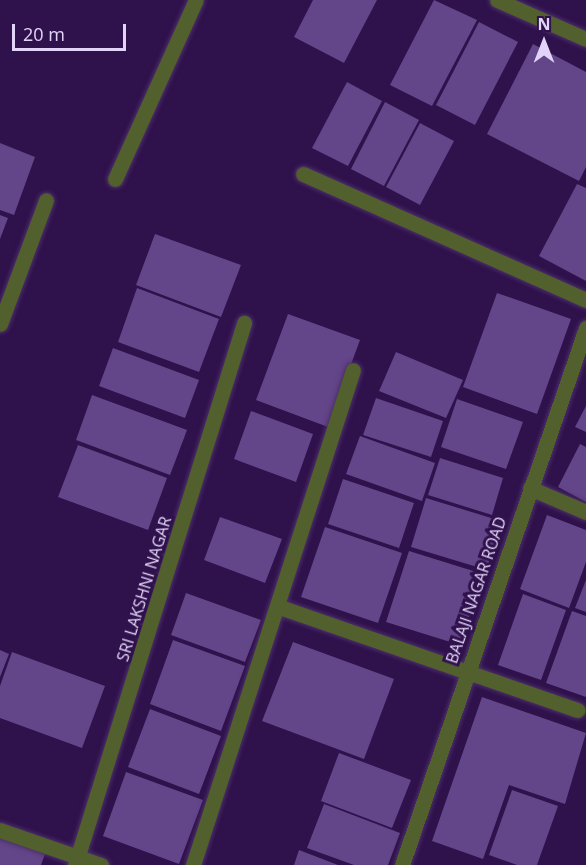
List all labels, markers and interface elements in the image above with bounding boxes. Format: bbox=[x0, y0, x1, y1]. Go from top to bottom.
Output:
scale bar bbox=[15, 12, 129, 50]
north arrow bbox=[514, 12, 574, 72]
text: N bbox=[537, 13, 551, 35]
text: 20 m bbox=[23, 22, 65, 46]
street label: SRI LAKSHNI NAGAR bbox=[113, 514, 175, 664]
street label: BALAJI NAGAR ROAD bbox=[442, 514, 510, 666]

